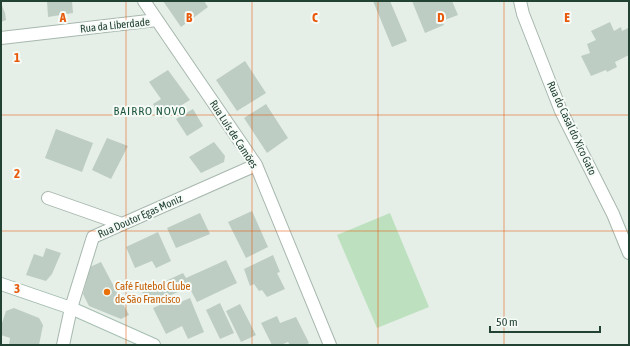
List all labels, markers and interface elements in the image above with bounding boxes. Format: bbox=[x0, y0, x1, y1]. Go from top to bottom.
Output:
text: A bbox=[59, 10, 67, 25]
text: B bbox=[186, 10, 193, 25]
text: C bbox=[312, 10, 318, 25]
text: D bbox=[437, 10, 445, 25]
text: E bbox=[564, 10, 570, 25]
street label: Rua da Liberdade bbox=[80, 15, 150, 35]
text: 1 bbox=[14, 50, 20, 65]
street label: Rua do Casal do Xico Gato bbox=[545, 79, 599, 177]
street label: Rua Luís de Camões bbox=[208, 98, 261, 170]
district label: BAIRRO NOVO bbox=[114, 104, 186, 118]
text: 2 bbox=[14, 166, 20, 181]
street label: Rua Doutor Egas Moniz bbox=[96, 192, 184, 240]
place label: Café Futebol Clube de São Francisco bbox=[115, 280, 190, 305]
text: 3 bbox=[14, 281, 20, 296]
marker: Café Futebol Clube de São Francisco bbox=[102, 287, 112, 297]
scale bar bbox=[490, 308, 600, 334]
text: 50 m bbox=[496, 315, 518, 329]

